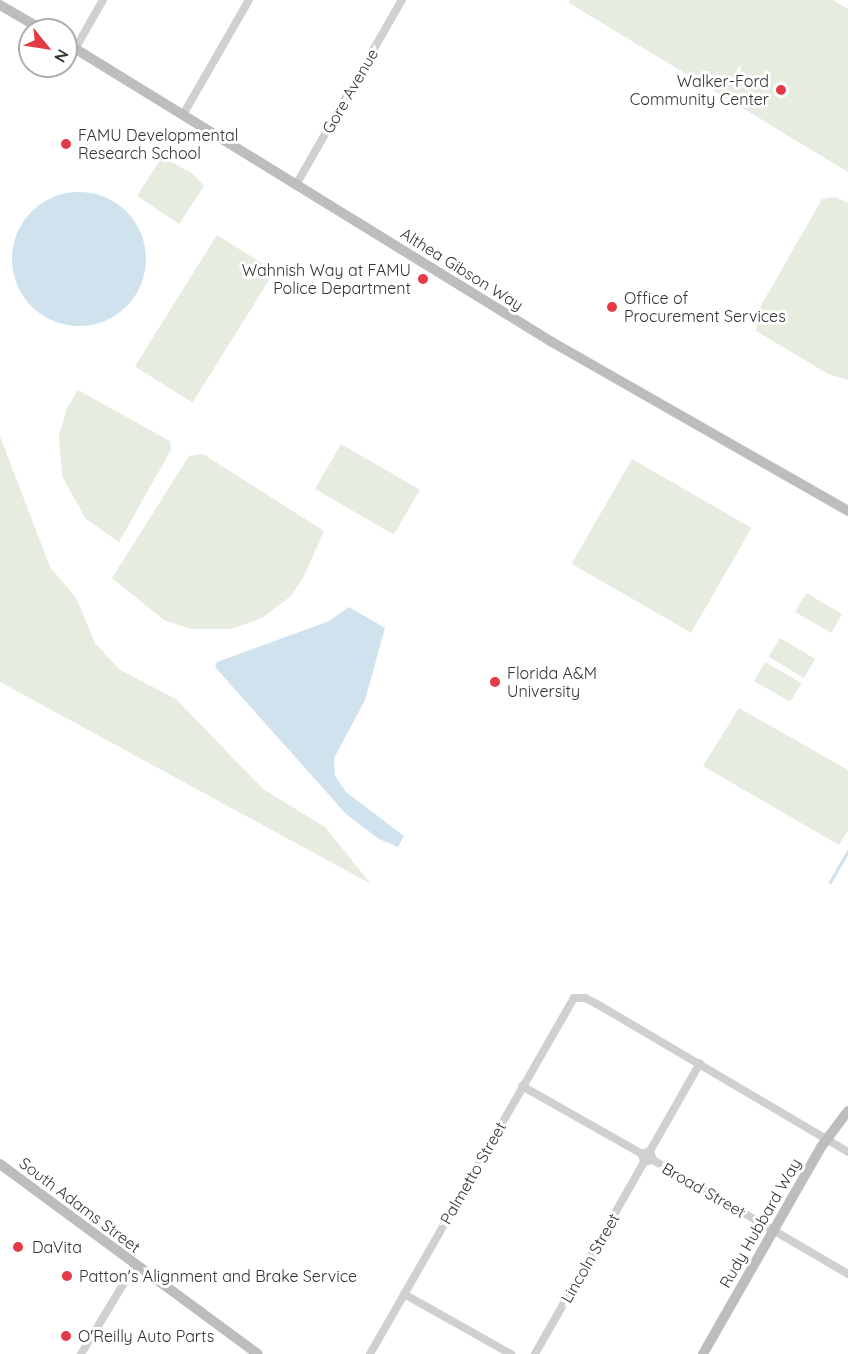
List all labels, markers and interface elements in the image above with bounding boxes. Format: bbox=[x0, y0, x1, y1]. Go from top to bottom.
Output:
north arrow bbox=[18, 18, 78, 78]
street label: Gore Avenue bbox=[318, 45, 382, 137]
text: N bbox=[50, 46, 73, 66]
place label: Walker-Ford Community Center bbox=[630, 71, 769, 109]
marker: Walker-Ford Community Center bbox=[774, 83, 788, 97]
place label: FAMU Developmental Research School bbox=[78, 125, 238, 163]
marker: FAMU Developmental Research School bbox=[59, 137, 73, 151]
street label: Althea Gibson Way bbox=[397, 224, 527, 314]
place label: Wahnish Way at FAMU Police Department bbox=[242, 260, 411, 298]
marker: Wahnish Way at FAMU Police Department bbox=[416, 272, 430, 286]
place label: Office of Procurement Services bbox=[624, 288, 786, 326]
marker: Office of Procurement Services bbox=[605, 300, 619, 314]
place label: Florida A&M University bbox=[507, 663, 597, 701]
marker: Florida A&M University bbox=[488, 675, 502, 689]
street label: Palmetto Street bbox=[436, 1118, 510, 1228]
street label: South Adams Street bbox=[16, 1153, 144, 1257]
street label: Rudy Hubbard Way bbox=[715, 1155, 805, 1291]
street label: Broad Street bbox=[659, 1158, 749, 1222]
street label: Lincoln Street bbox=[557, 1210, 623, 1306]
place label: DaVita bbox=[32, 1237, 82, 1257]
marker: DaVita bbox=[9, 1238, 27, 1256]
place label: Patton's Alignment and Brake Service bbox=[79, 1266, 357, 1286]
marker: Patton's Alignment and Brake Service bbox=[60, 1269, 74, 1283]
place label: O'Reilly Auto Parts bbox=[78, 1326, 214, 1346]
marker: O'Reilly Auto Parts bbox=[59, 1329, 73, 1343]

